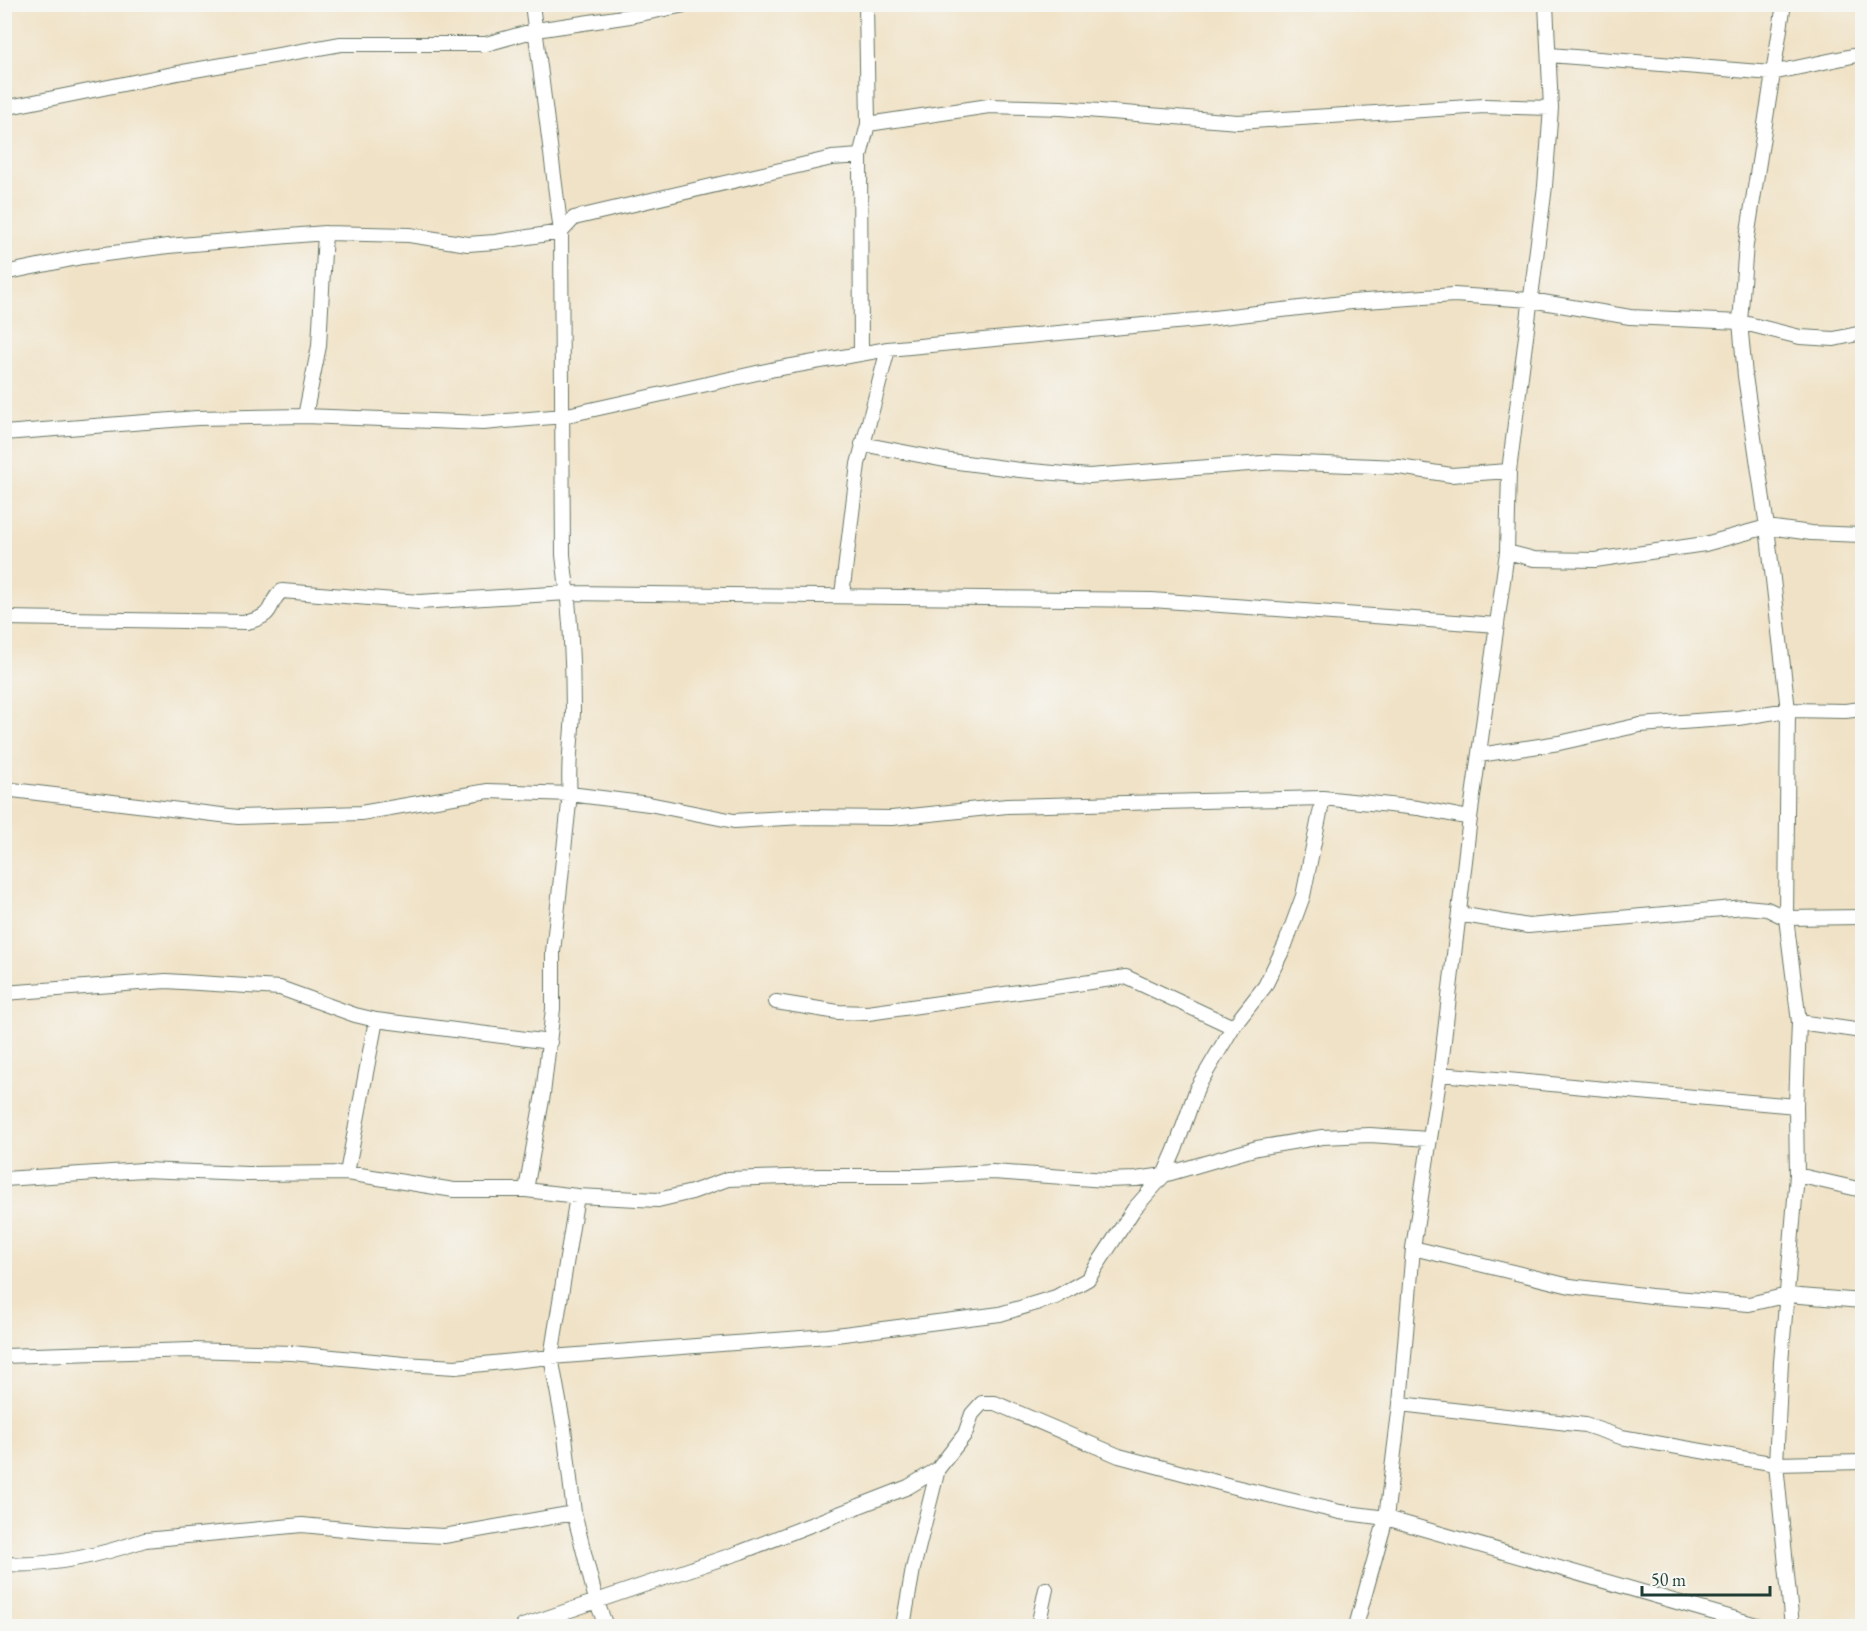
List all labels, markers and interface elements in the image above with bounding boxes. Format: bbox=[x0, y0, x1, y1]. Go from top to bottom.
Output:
scale bar bbox=[1642, 1559, 1770, 1597]
text: 50 m bbox=[1651, 1568, 1686, 1591]

